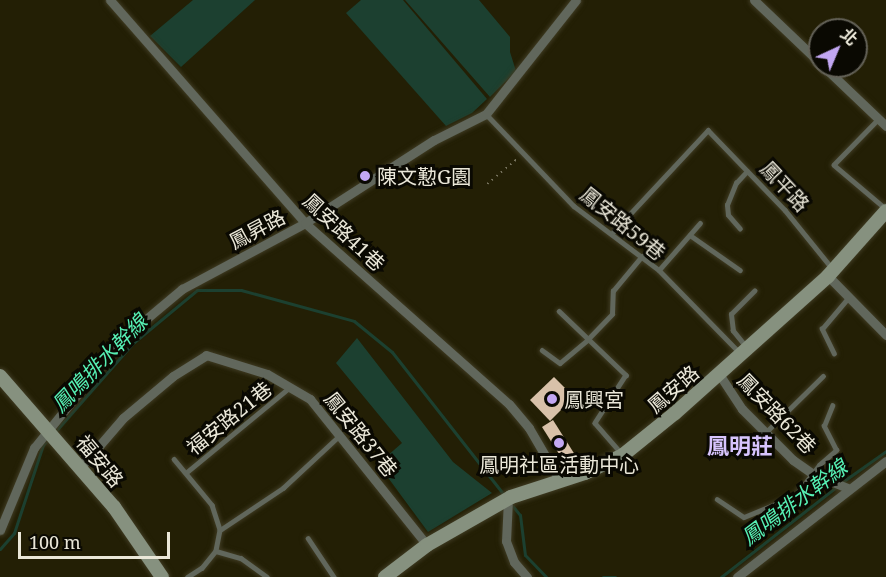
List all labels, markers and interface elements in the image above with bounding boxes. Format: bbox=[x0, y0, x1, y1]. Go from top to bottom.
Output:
north arrow bbox=[808, 18, 868, 78]
text: 北 bbox=[836, 23, 863, 50]
street label: 鳳平路 bbox=[756, 156, 814, 216]
place label: 陳文懃G園 bbox=[377, 164, 471, 188]
marker: 陳文懃G園 bbox=[358, 169, 372, 183]
street label: 鳳安路59巷 bbox=[576, 181, 670, 265]
street label: 鳳安路41巷 bbox=[298, 188, 390, 276]
street label: 鳳昇路 bbox=[225, 204, 289, 254]
water label: 鳳鳴排水幹線 bbox=[46, 309, 152, 417]
street label: 鳳安路 bbox=[642, 360, 704, 418]
street label: 鳳安路62巷 bbox=[733, 368, 821, 458]
street label: 福安路21巷 bbox=[182, 376, 276, 460]
street label: 鳳安路37巷 bbox=[319, 387, 403, 481]
place label: 鳳興宮 bbox=[564, 387, 624, 411]
marker: 鳳興宮 bbox=[545, 392, 559, 406]
street label: 福安路 bbox=[72, 430, 128, 492]
district label: 鳳明莊 bbox=[707, 433, 773, 459]
marker: 鳳明社區活動中心 bbox=[552, 436, 566, 450]
place label: 鳳明社區活動中心 bbox=[479, 452, 639, 476]
water label: 鳳鳴排水幹線 bbox=[736, 454, 852, 550]
scale bar bbox=[21, 520, 172, 558]
text: 100 m bbox=[29, 530, 81, 554]

